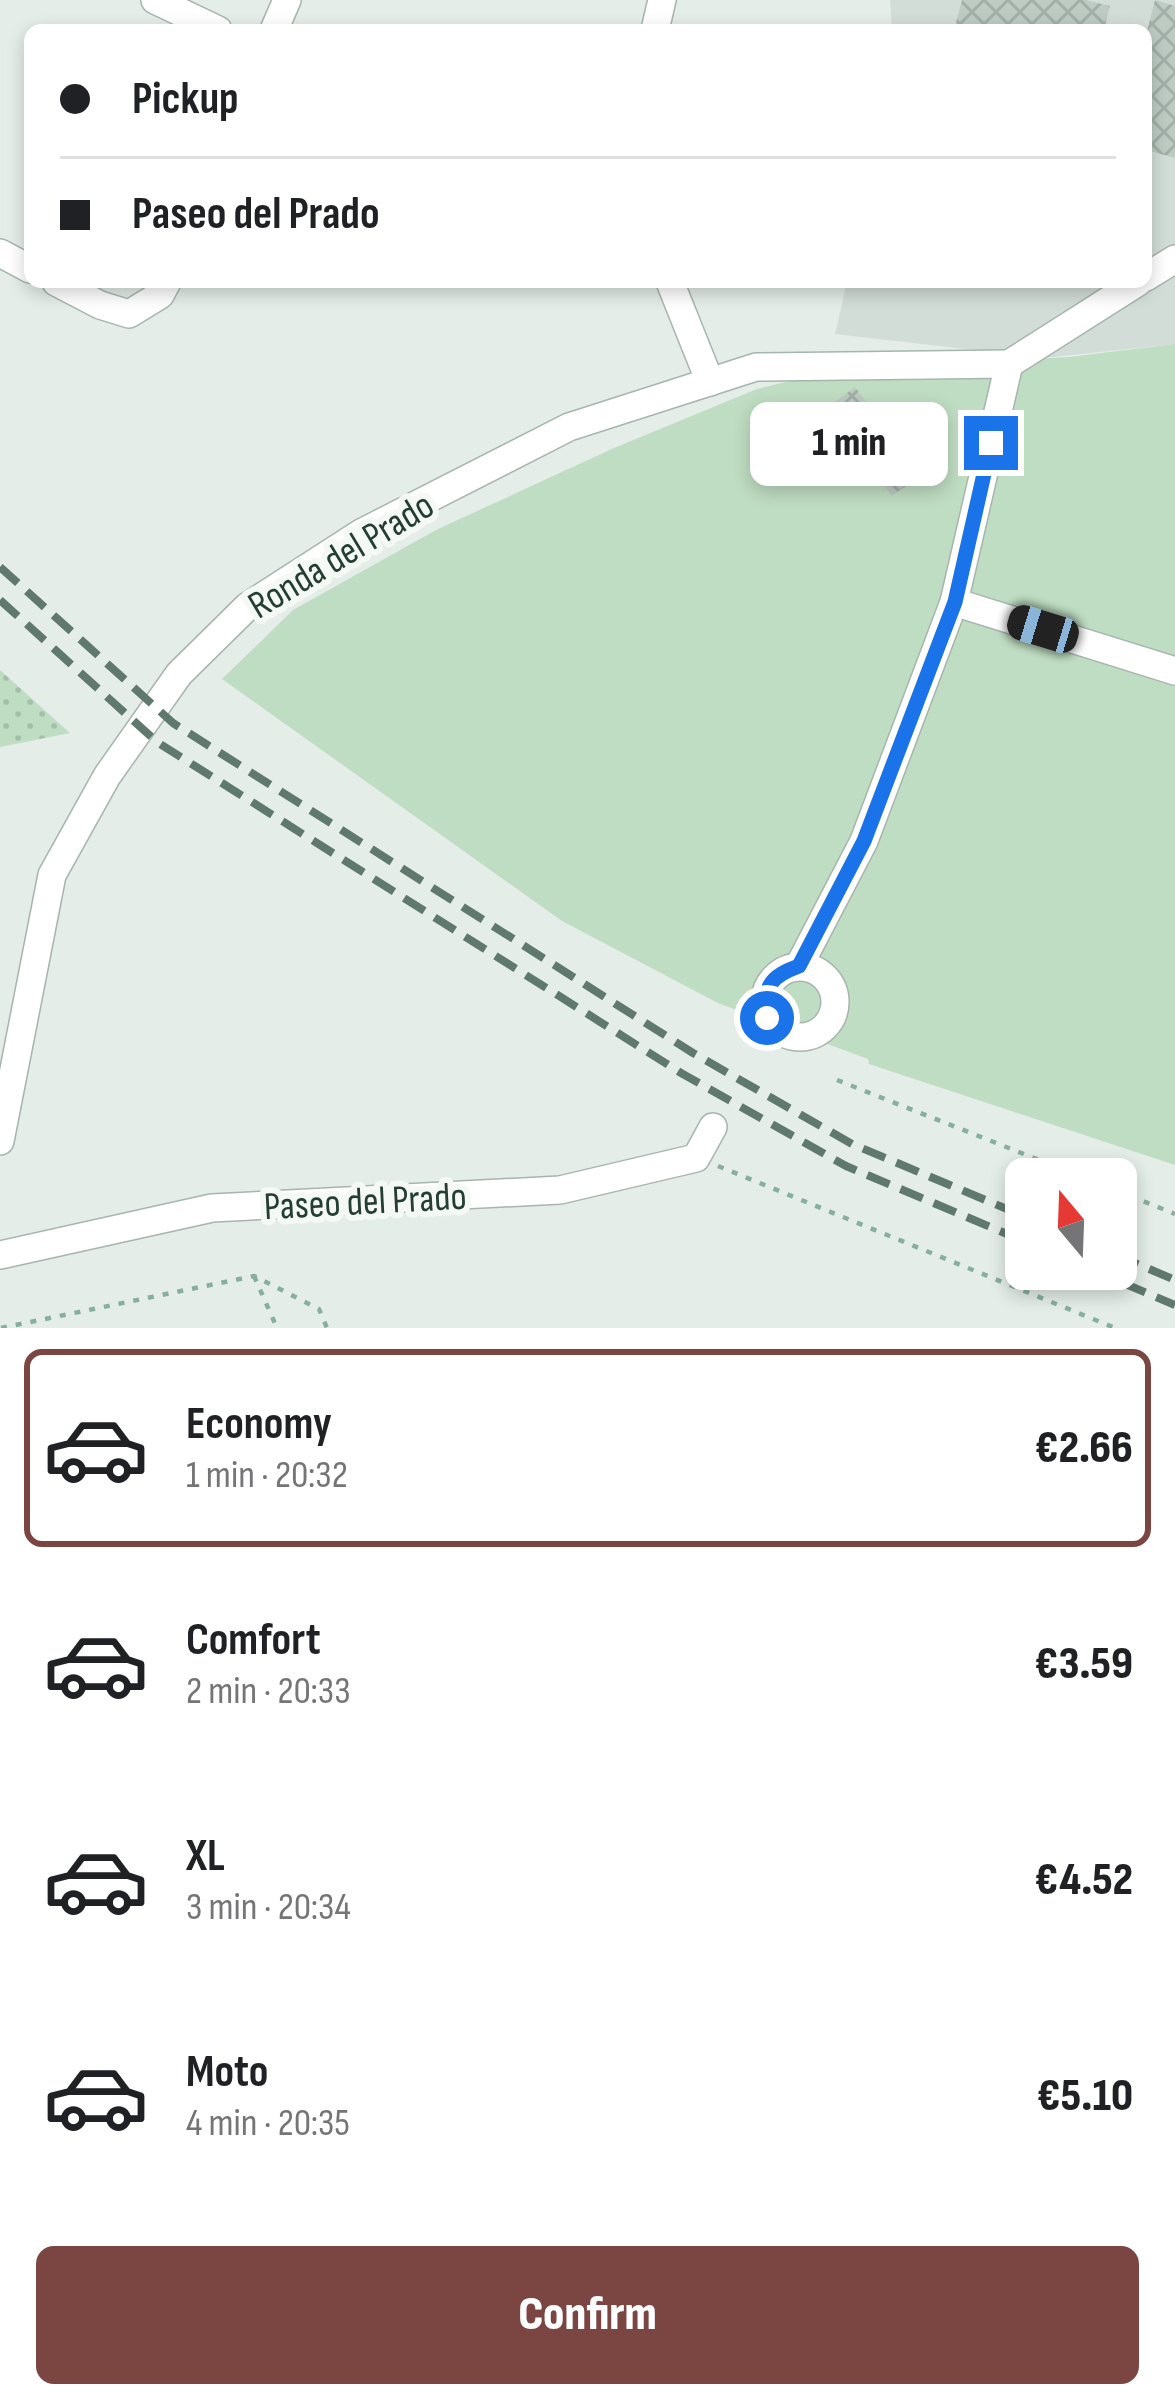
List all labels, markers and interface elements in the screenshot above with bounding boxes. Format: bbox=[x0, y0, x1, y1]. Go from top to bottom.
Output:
text: Pickup bbox=[132, 72, 239, 127]
text: Paseo del Prado bbox=[132, 187, 380, 242]
callout: 1 min bbox=[751, 401, 949, 485]
route end bbox=[964, 416, 1018, 470]
text: 1 min bbox=[812, 420, 886, 467]
street label: Ronda del Prado bbox=[240, 482, 442, 630]
car bbox=[1003, 601, 1083, 657]
route start bbox=[740, 991, 794, 1045]
north arrow bbox=[1005, 1158, 1137, 1290]
map controls bbox=[1005, 1158, 1137, 1290]
street label: Paseo del Prado bbox=[263, 1174, 468, 1231]
icon: car bbox=[42, 1394, 150, 1502]
text: Economy bbox=[186, 1397, 332, 1452]
text: €2.66 bbox=[1035, 1421, 1133, 1476]
text: 1 min · 20:32 bbox=[186, 1452, 348, 1499]
icon: car bbox=[42, 1610, 150, 1718]
text: Comfort bbox=[186, 1613, 321, 1668]
text: €3.59 bbox=[1035, 1637, 1133, 1692]
text: 2 min · 20:33 bbox=[186, 1668, 351, 1715]
icon: car bbox=[42, 1826, 150, 1934]
text: XL bbox=[186, 1829, 225, 1884]
text: €4.52 bbox=[1035, 1853, 1133, 1908]
text: 3 min · 20:34 bbox=[186, 1884, 351, 1931]
icon: car bbox=[42, 2042, 150, 2150]
text: Moto bbox=[186, 2045, 268, 2100]
text: €5.10 bbox=[1037, 2069, 1133, 2124]
text: 4 min · 20:35 bbox=[186, 2100, 350, 2147]
button: Confirm bbox=[36, 2246, 1139, 2384]

